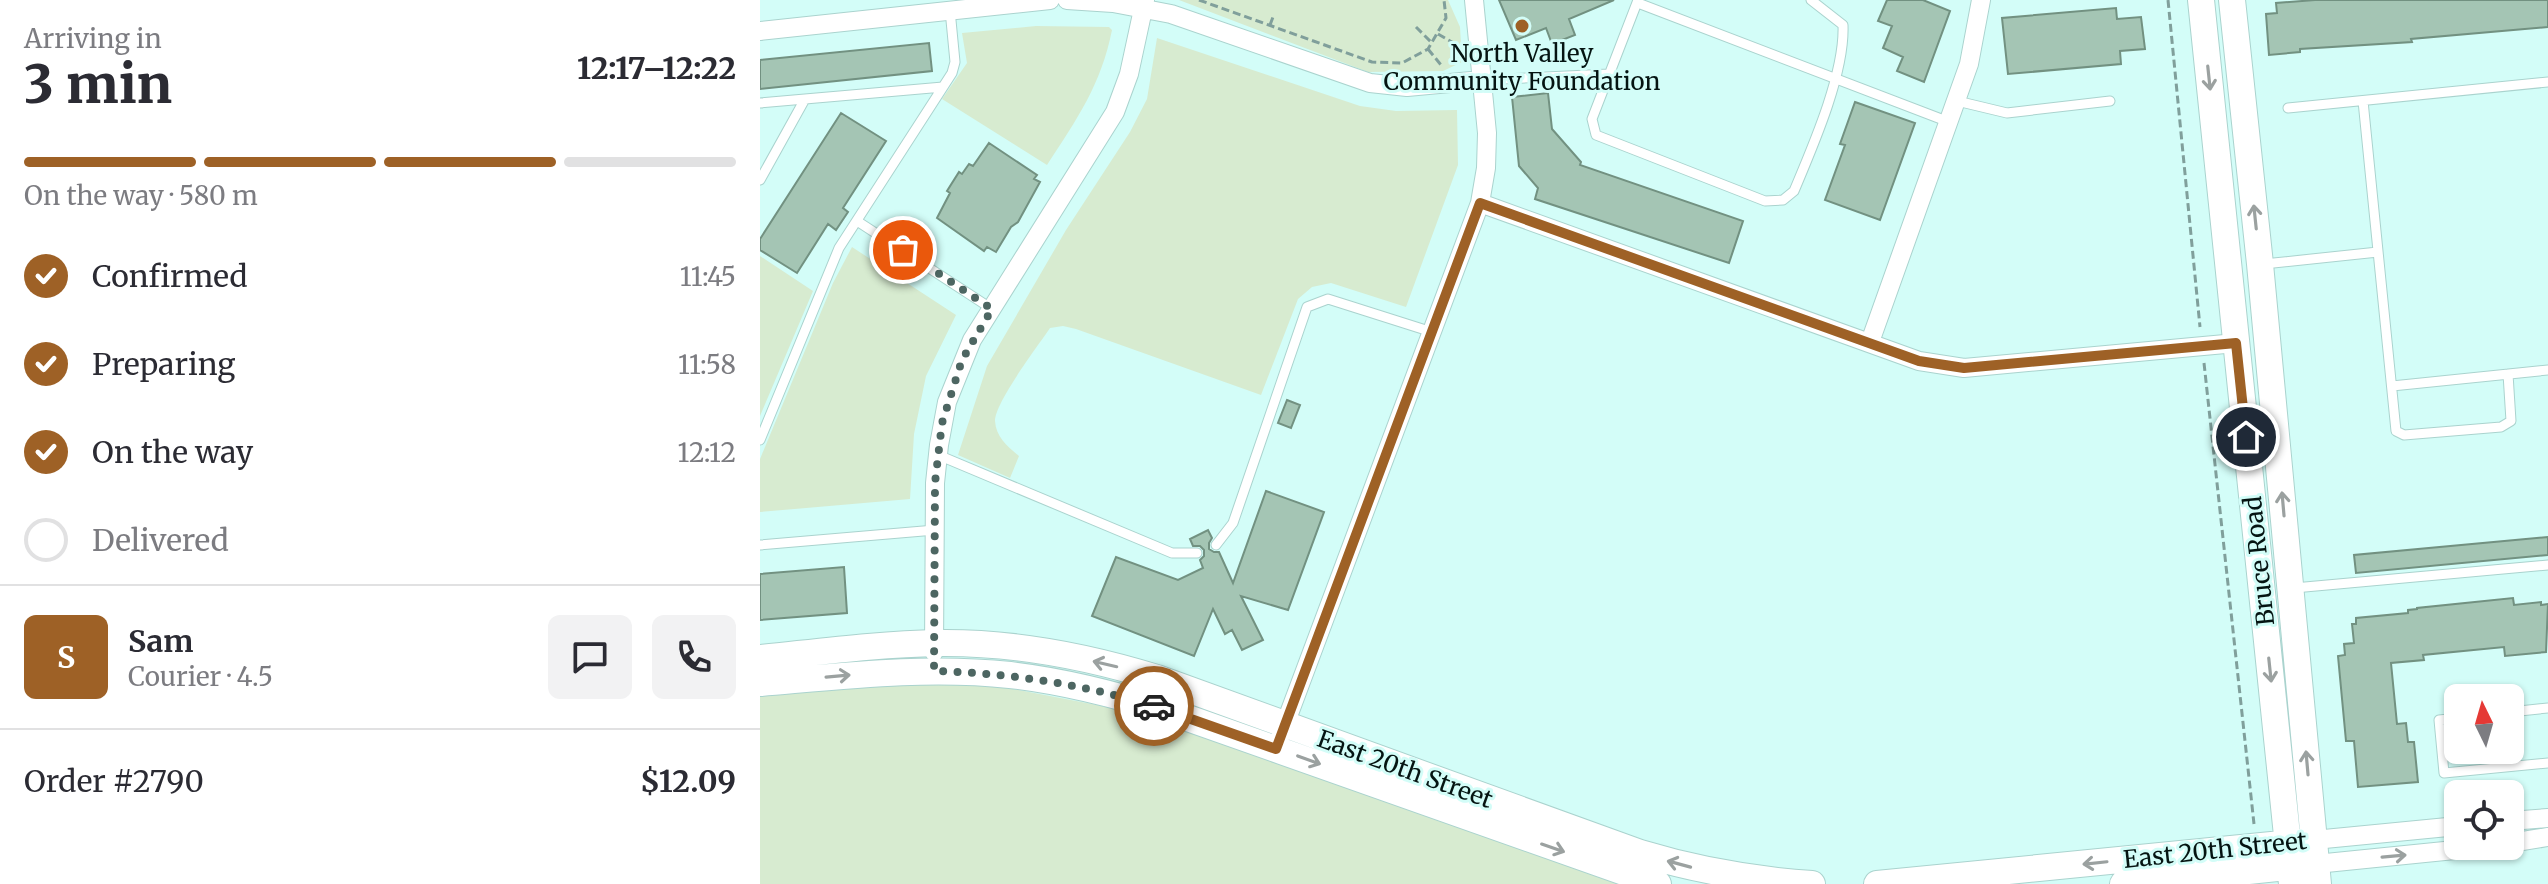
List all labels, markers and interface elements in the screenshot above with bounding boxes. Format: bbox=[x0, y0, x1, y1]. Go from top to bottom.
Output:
marker: North Valley Community Foundation bbox=[1513, 17, 1531, 35]
text: Arriving in bbox=[24, 22, 162, 55]
place label: North Valley Community Foundation bbox=[1384, 38, 1661, 97]
text: 12:17–12:22 bbox=[577, 49, 736, 87]
text: 3 min bbox=[24, 52, 172, 117]
one-way arrow bbox=[2202, 64, 2217, 91]
text: On the way · 580 m bbox=[24, 179, 258, 212]
one-way arrow bbox=[2248, 204, 2263, 231]
pin bbox=[869, 216, 937, 284]
icon: bag bbox=[881, 228, 925, 272]
icon: check bbox=[24, 254, 68, 298]
text: Confirmed bbox=[92, 257, 247, 295]
text: 11:45 bbox=[680, 260, 736, 293]
icon: check bbox=[24, 342, 68, 386]
text: Preparing bbox=[92, 345, 235, 383]
text: 11:58 bbox=[678, 348, 736, 381]
pin bbox=[2212, 403, 2280, 471]
icon: home bbox=[2224, 415, 2268, 459]
icon: check bbox=[24, 430, 68, 474]
text: On the way bbox=[92, 433, 253, 471]
text: 12:12 bbox=[677, 436, 736, 469]
one-way arrow bbox=[2275, 491, 2290, 518]
street label: Bruce Road bbox=[2237, 495, 2281, 627]
text: Delivered bbox=[92, 521, 229, 559]
button: chat bbox=[548, 615, 632, 699]
button: phone bbox=[652, 615, 736, 699]
text: Sam bbox=[128, 622, 193, 660]
text: S bbox=[57, 638, 75, 676]
one-way arrow bbox=[1093, 655, 1119, 670]
one-way arrow bbox=[2262, 657, 2277, 683]
text: Courier · 4.5 bbox=[128, 660, 273, 693]
courier bbox=[1114, 666, 1194, 746]
one-way arrow bbox=[824, 669, 851, 684]
icon: car bbox=[1132, 684, 1176, 728]
north arrow bbox=[2444, 684, 2524, 764]
map controls bbox=[2444, 684, 2524, 860]
street label: East 20th Street bbox=[1313, 723, 1498, 815]
one-way arrow bbox=[2299, 750, 2314, 777]
one-way arrow bbox=[1296, 754, 1321, 769]
text: Order #2790 bbox=[24, 762, 204, 800]
text: $12.09 bbox=[640, 762, 736, 800]
button: locate bbox=[2444, 780, 2524, 860]
street label: East 20th Street bbox=[2122, 825, 2309, 875]
one-way arrow bbox=[1541, 842, 1566, 857]
one-way arrow bbox=[2380, 849, 2407, 864]
one-way arrow bbox=[2082, 855, 2109, 870]
one-way arrow bbox=[1667, 856, 1693, 871]

